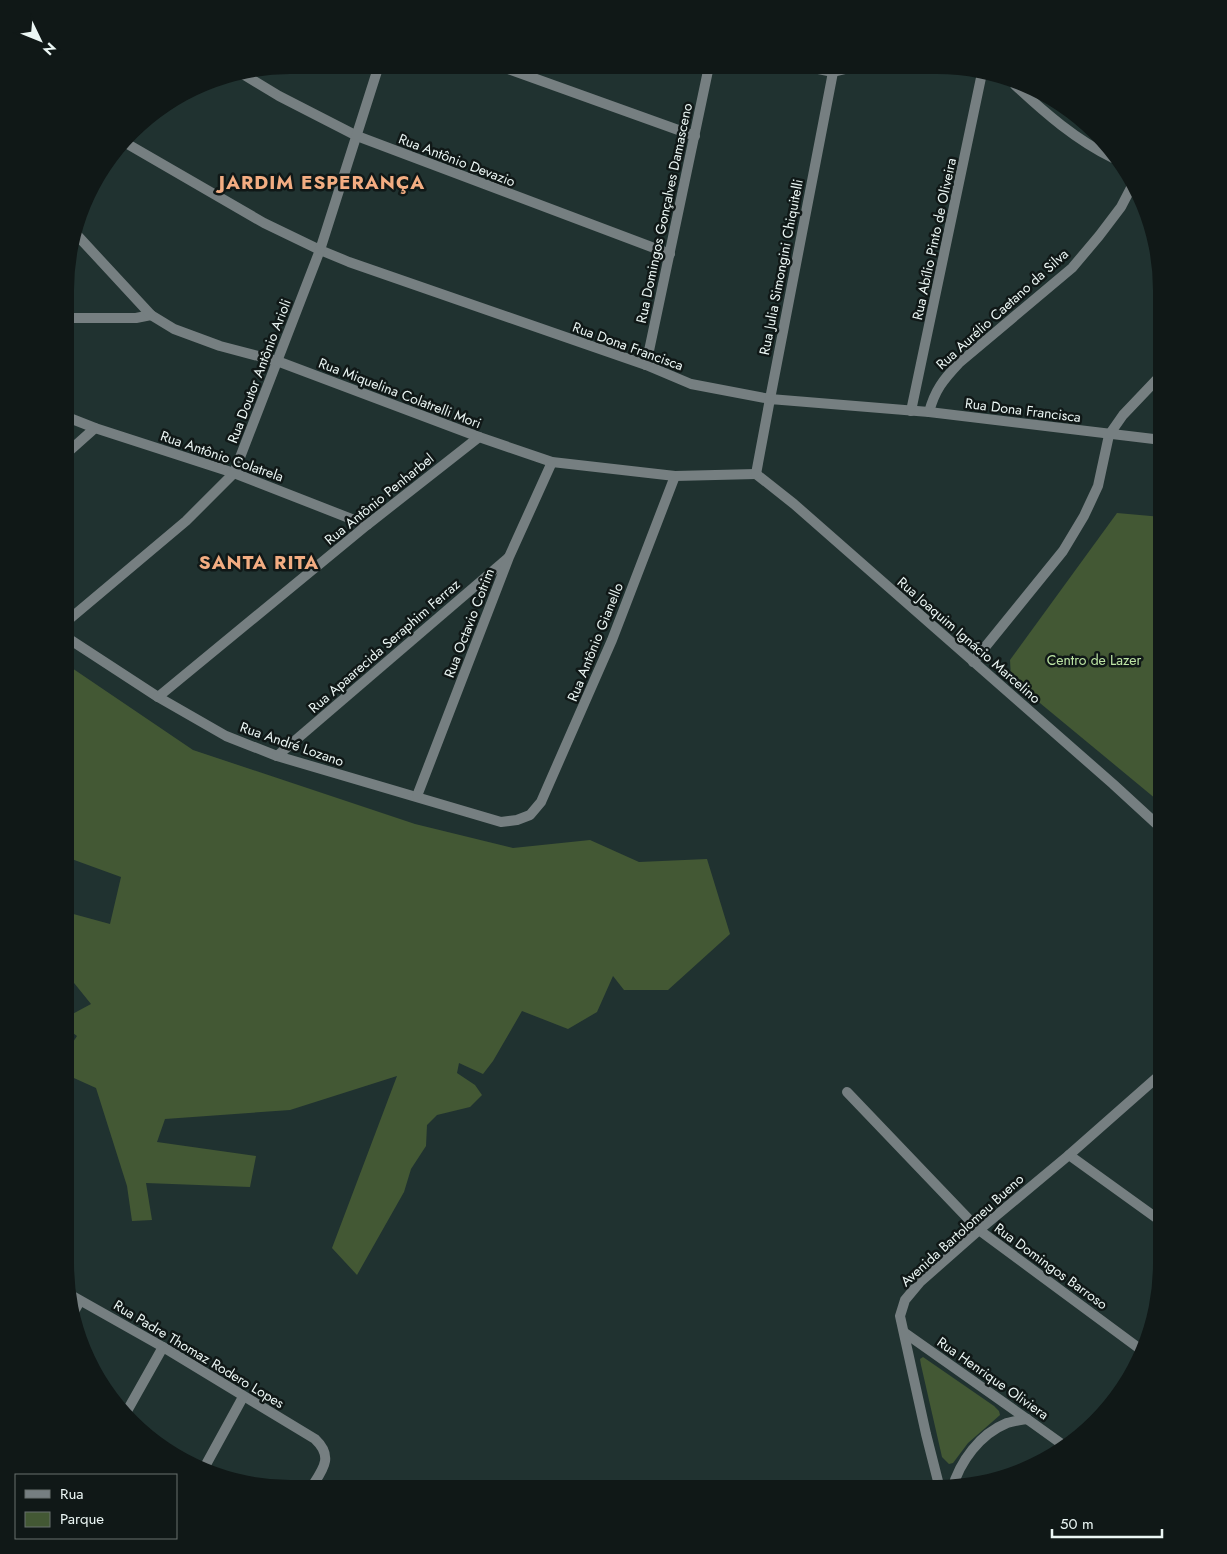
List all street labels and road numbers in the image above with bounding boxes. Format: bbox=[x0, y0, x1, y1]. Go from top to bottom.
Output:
street label: Rua Domingos Gonçalves Damasceno bbox=[631, 101, 697, 325]
street label: Rua Antônio Devazio bbox=[396, 128, 519, 192]
street label: Rua Abílio Pinto de Oliveira bbox=[907, 156, 961, 322]
street label: Rua Julia Simongini Chiquitelli bbox=[754, 177, 808, 357]
street label: Rua Aurélio Caetano da Silva bbox=[931, 244, 1073, 374]
street label: Rua Doutor Antônio Arioli bbox=[222, 296, 296, 446]
street label: Rua Dona Francisca bbox=[570, 317, 686, 375]
street label: Rua Miquelina Colatrelli Mori bbox=[316, 353, 484, 433]
street label: Rua Dona Francisca bbox=[964, 393, 1082, 427]
street label: Rua Antônio Colatrela bbox=[158, 426, 286, 486]
street label: Rua Antônio Penharbel bbox=[320, 449, 438, 549]
street label: Rua Octavio Cotrim bbox=[439, 566, 499, 680]
street label: Rua Joaquim Ignácio Marcelino bbox=[893, 572, 1045, 708]
street label: Rua Apaarecida Seraphim Ferraz bbox=[304, 574, 465, 717]
street label: Rua Antônio Gianello bbox=[562, 579, 628, 704]
street label: Rua André Lozano bbox=[237, 717, 347, 771]
street label: Avenida Bartolomeu Bueno bbox=[896, 1169, 1028, 1291]
street label: Rua Domingos Barroso bbox=[990, 1218, 1112, 1314]
street label: Rua Padre Thomaz Rodero Lopes bbox=[110, 1295, 288, 1413]
street label: Rua Henrique Oliviera bbox=[933, 1332, 1053, 1424]

